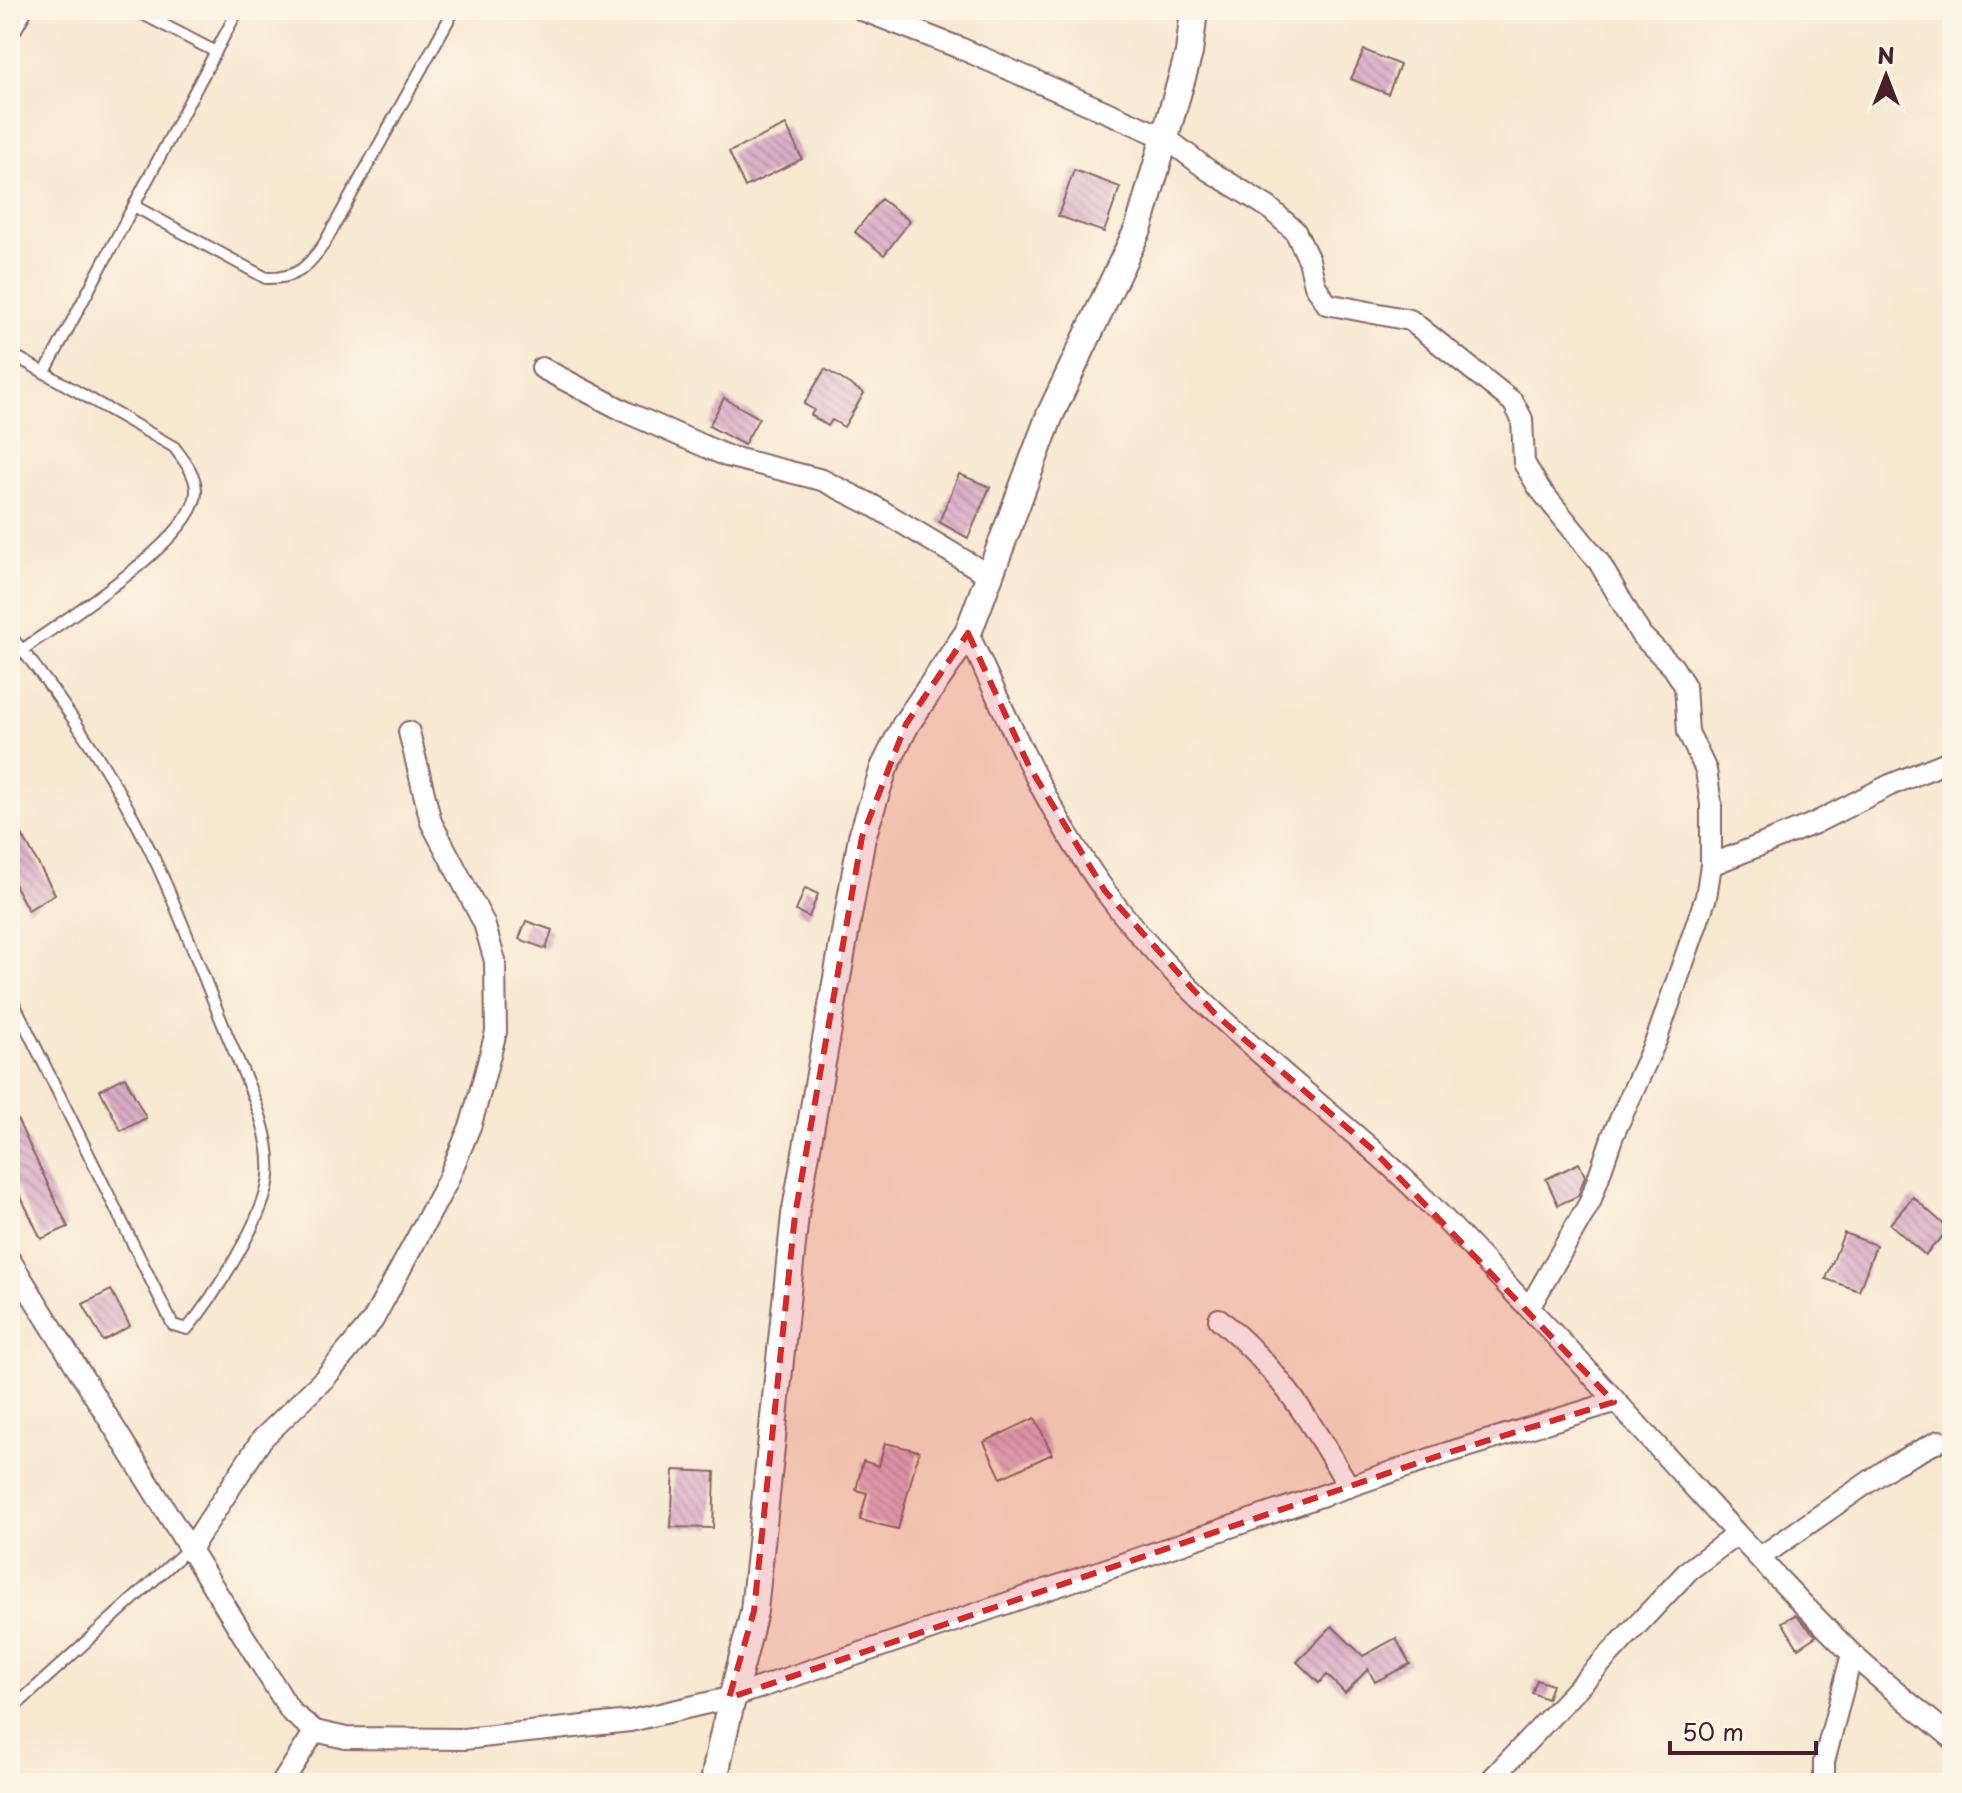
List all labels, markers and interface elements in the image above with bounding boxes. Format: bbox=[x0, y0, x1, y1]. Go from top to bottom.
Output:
north arrow bbox=[1846, 36, 1926, 116]
text: N bbox=[1877, 38, 1895, 71]
scale bar bbox=[1670, 1705, 1816, 1755]
text: 50 m bbox=[1682, 1713, 1744, 1749]

